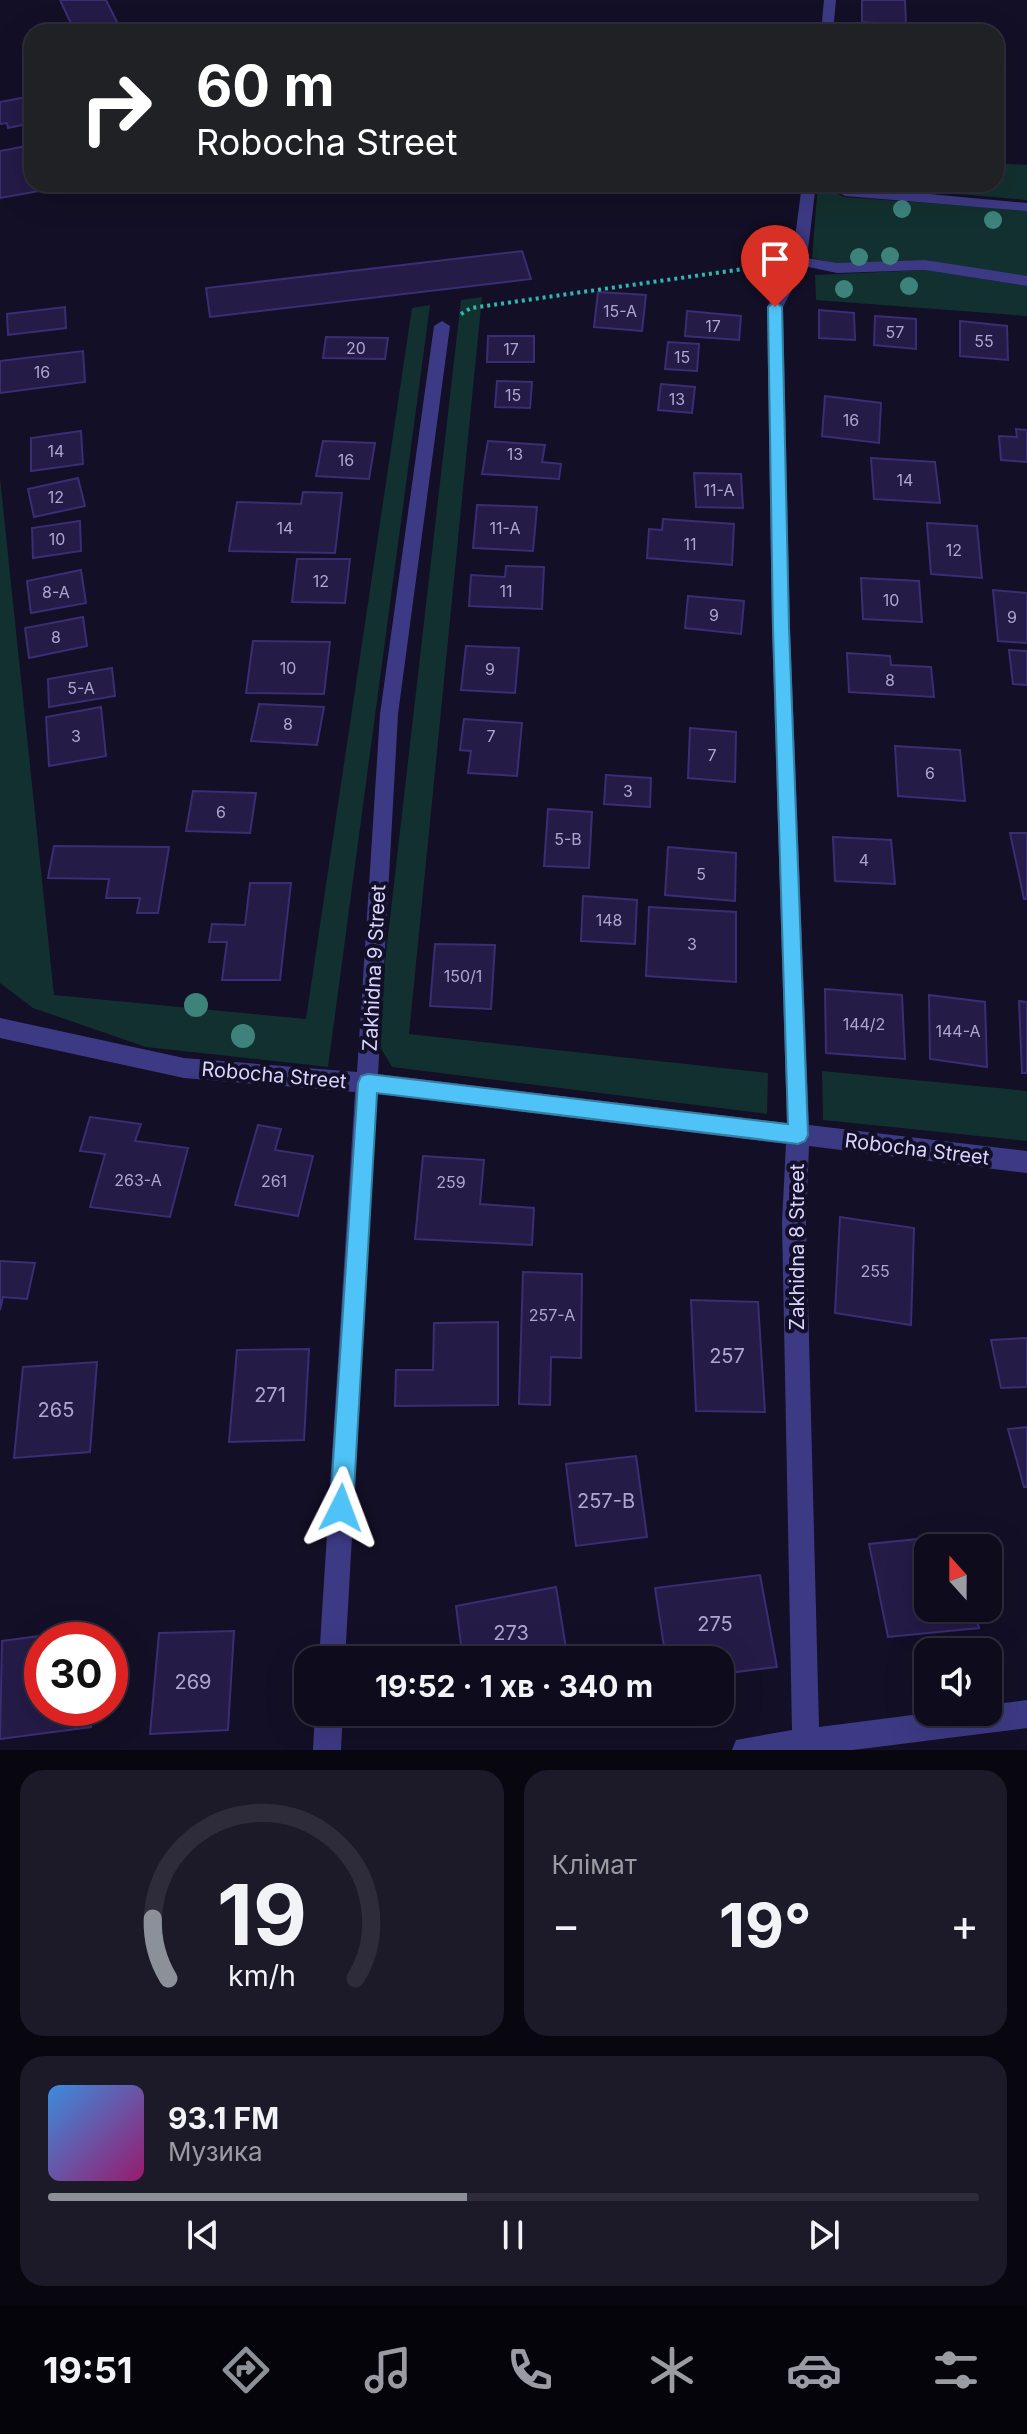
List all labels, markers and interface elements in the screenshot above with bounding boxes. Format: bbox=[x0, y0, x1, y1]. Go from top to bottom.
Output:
text: 60 m bbox=[196, 52, 335, 120]
icon: right bbox=[64, 56, 168, 160]
text: Robocha Street bbox=[196, 120, 458, 164]
pin bbox=[741, 225, 809, 307]
icon: arrive bbox=[753, 237, 797, 281]
house number: 15-А bbox=[603, 301, 637, 321]
house number: 17 bbox=[705, 316, 721, 336]
house number: 57 bbox=[886, 322, 904, 342]
house number: 55 bbox=[974, 331, 994, 351]
house number: 20 bbox=[346, 338, 366, 358]
house number: 17 bbox=[503, 339, 519, 359]
house number: 15 bbox=[674, 347, 690, 367]
house number: 16 bbox=[34, 362, 50, 382]
house number: 15 bbox=[505, 385, 521, 405]
house number: 13 bbox=[669, 389, 685, 409]
house number: 16 bbox=[843, 410, 859, 430]
house number: 14 bbox=[48, 441, 64, 461]
house number: 13 bbox=[507, 444, 523, 464]
house number: 16 bbox=[338, 450, 354, 470]
house number: 14 bbox=[897, 470, 913, 490]
house number: 11-А bbox=[704, 480, 734, 500]
house number: 12 bbox=[48, 487, 64, 507]
house number: 14 bbox=[277, 518, 293, 538]
house number: 11-А bbox=[490, 518, 520, 538]
house number: 10 bbox=[49, 529, 65, 549]
house number: 11 bbox=[683, 534, 697, 554]
house number: 12 bbox=[946, 540, 962, 560]
house number: 12 bbox=[313, 571, 329, 591]
house number: 11 bbox=[499, 581, 513, 601]
house number: 8-А bbox=[42, 582, 70, 602]
house number: 10 bbox=[883, 590, 899, 610]
house number: 9 bbox=[709, 605, 719, 625]
house number: 9 bbox=[1007, 607, 1017, 627]
house number: 8 bbox=[51, 627, 61, 647]
house number: 10 bbox=[280, 658, 296, 678]
house number: 9 bbox=[485, 659, 495, 679]
house number: 8 bbox=[885, 670, 895, 690]
house number: 5-А bbox=[67, 678, 95, 698]
house number: 8 bbox=[283, 714, 293, 734]
house number: 3 bbox=[71, 726, 81, 746]
house number: 7 bbox=[486, 726, 496, 746]
house number: 7 bbox=[707, 745, 717, 765]
house number: 6 bbox=[925, 763, 935, 783]
house number: 3 bbox=[623, 781, 633, 801]
house number: 6 bbox=[216, 802, 226, 822]
house number: 5-В bbox=[554, 829, 582, 849]
house number: 4 bbox=[859, 850, 869, 870]
house number: 5 bbox=[696, 864, 706, 884]
street label: Zakhidna 9 Street bbox=[358, 884, 390, 1052]
house number: 148 bbox=[596, 910, 622, 930]
house number: 3 bbox=[687, 934, 697, 954]
house number: 150/1 bbox=[444, 966, 482, 986]
house number: 144/2 bbox=[843, 1014, 885, 1034]
house number: 144-А bbox=[935, 1021, 981, 1041]
street label: Robocha Street bbox=[201, 1057, 348, 1093]
street label: Robocha Street bbox=[843, 1128, 991, 1170]
street label: Zakhidna 8 Street bbox=[785, 1163, 809, 1330]
house number: 263-А bbox=[114, 1170, 162, 1190]
house number: 261 bbox=[261, 1171, 287, 1191]
house number: 259 bbox=[436, 1172, 466, 1192]
house number: 255 bbox=[860, 1261, 890, 1281]
house number: 257-А bbox=[529, 1305, 575, 1325]
house number: 257 bbox=[709, 1344, 745, 1368]
house number: 271 bbox=[254, 1383, 286, 1407]
house number: 265 bbox=[38, 1398, 74, 1422]
position arrow bbox=[299, 1466, 383, 1550]
house number: 257-В bbox=[577, 1489, 635, 1513]
north arrow bbox=[914, 1534, 1002, 1622]
map controls bbox=[914, 1534, 1002, 1726]
house number: 275 bbox=[697, 1612, 733, 1636]
house number: 273 bbox=[493, 1621, 529, 1645]
speed limit sign: 30 bbox=[24, 1622, 128, 1726]
button: sound bbox=[914, 1638, 1002, 1726]
text: 19:52 · 1 хв · 340 m bbox=[375, 1668, 653, 1704]
house number: 269 bbox=[174, 1670, 212, 1694]
text: Клімат bbox=[552, 1849, 637, 1880]
text: 19 bbox=[217, 1864, 307, 1965]
text: 19° bbox=[719, 1889, 811, 1961]
text: − bbox=[552, 1898, 581, 1952]
text: + bbox=[950, 1898, 979, 1952]
text: km/h bbox=[228, 1958, 296, 1993]
text: 93.1 FM bbox=[168, 2100, 279, 2136]
text: Музика bbox=[168, 2136, 263, 2167]
icon: previous bbox=[181, 2213, 225, 2257]
icon: pause bbox=[491, 2213, 535, 2257]
icon: next bbox=[802, 2213, 846, 2257]
icon: directions bbox=[218, 2342, 274, 2398]
icon: music bbox=[360, 2342, 416, 2398]
icon: phone bbox=[502, 2342, 558, 2398]
icon: climate bbox=[644, 2342, 700, 2398]
icon: car bbox=[786, 2342, 842, 2398]
icon: filters bbox=[928, 2342, 984, 2398]
text: 19:51 bbox=[43, 2348, 132, 2392]

